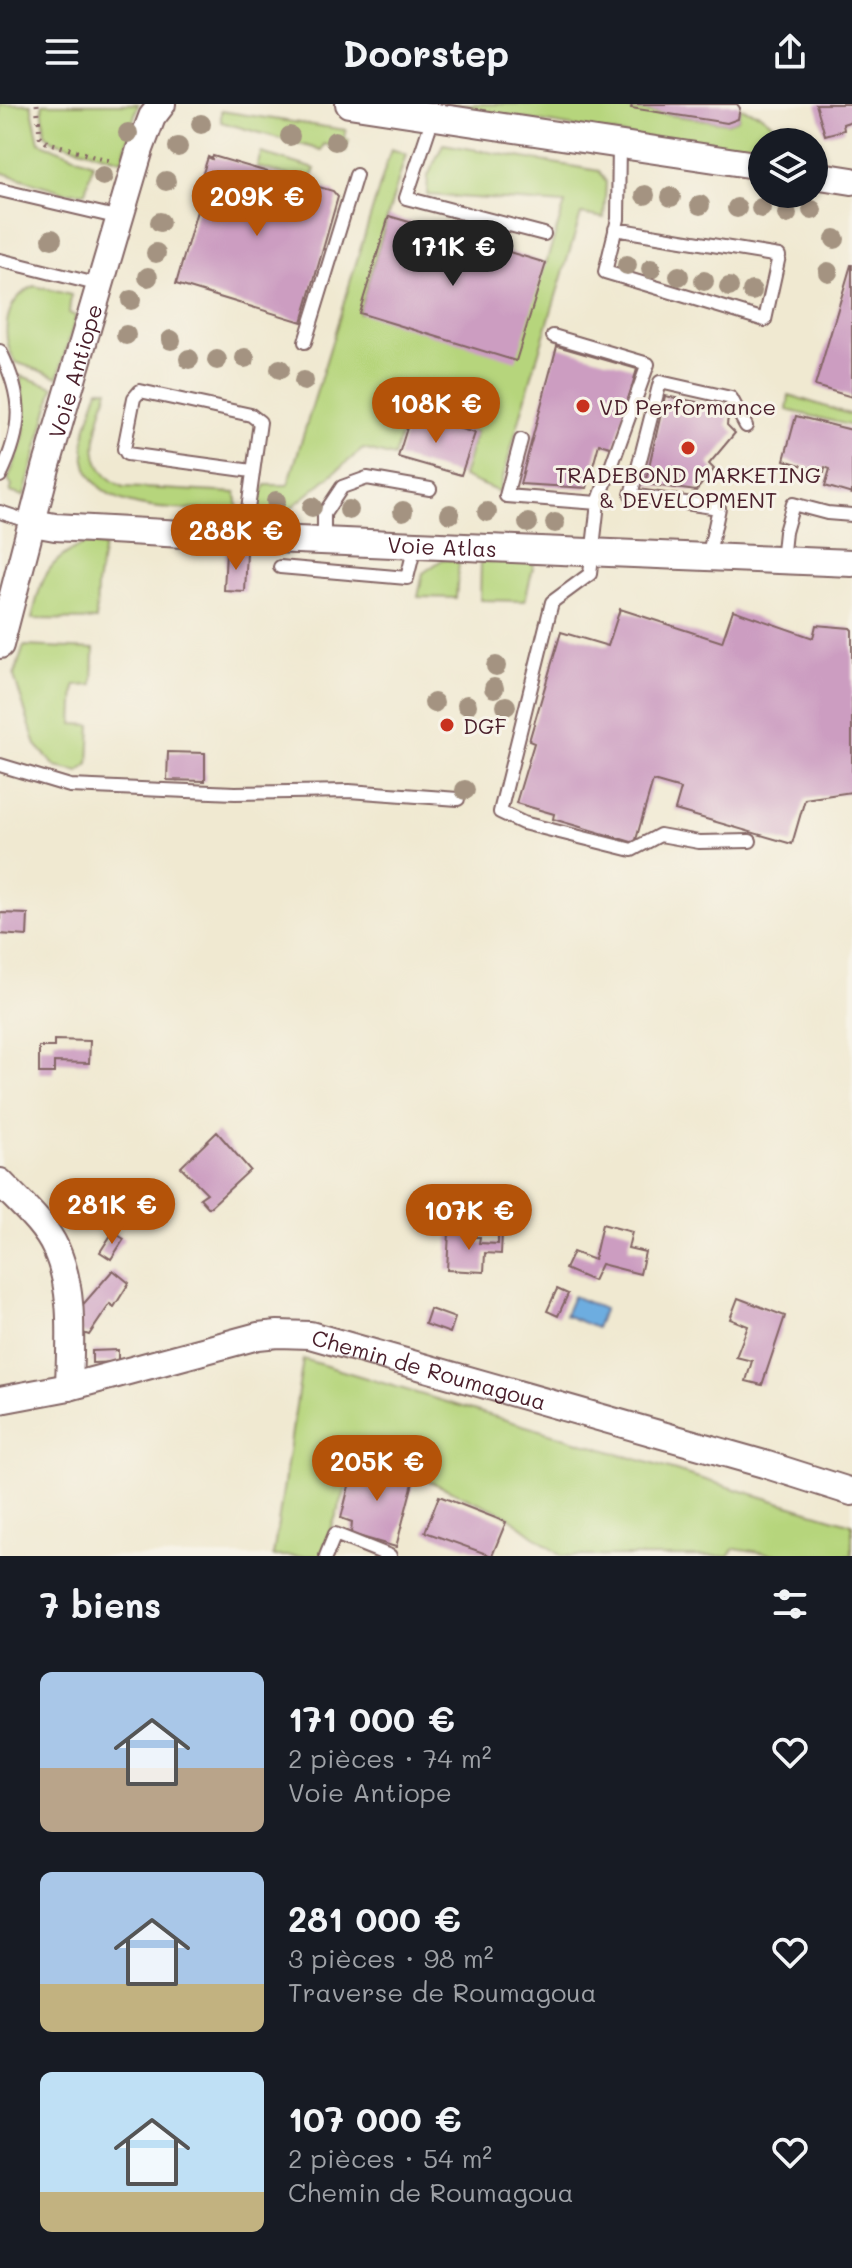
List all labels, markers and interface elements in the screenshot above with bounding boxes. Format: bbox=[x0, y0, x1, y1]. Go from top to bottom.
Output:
text: Doorstep bbox=[343, 29, 509, 76]
icon: menu bbox=[40, 30, 84, 74]
icon: share bbox=[768, 30, 812, 74]
map controls bbox=[748, 128, 828, 208]
button: layers bbox=[748, 128, 828, 208]
pin: 209K € bbox=[192, 170, 322, 238]
text: 209K € bbox=[210, 179, 304, 213]
pin: 171K € bbox=[388, 220, 518, 288]
text: 171K € bbox=[410, 229, 496, 263]
street label: Voie Antiope bbox=[41, 300, 108, 442]
pin: 108K € bbox=[371, 377, 501, 445]
text: 108K € bbox=[390, 386, 482, 420]
place label: VD Performance bbox=[599, 392, 776, 421]
marker: VD Performance bbox=[574, 397, 592, 415]
marker: TRADEBOND MARKETING & DEVELOPMENT bbox=[679, 439, 697, 457]
place label: TRADEBOND MARKETING & DEVELOPMENT bbox=[555, 460, 821, 514]
pin: 288K € bbox=[171, 504, 301, 572]
text: 288K € bbox=[189, 513, 283, 547]
street label: Voie Atlas bbox=[387, 529, 497, 563]
place label: DGF bbox=[463, 711, 507, 740]
marker: DGF bbox=[438, 716, 456, 734]
pin: 281K € bbox=[47, 1178, 177, 1246]
pin: 107K € bbox=[404, 1184, 534, 1252]
text: 281K € bbox=[67, 1187, 157, 1221]
text: 107K € bbox=[424, 1193, 514, 1227]
street label: Chemin de Roumagoua bbox=[309, 1322, 550, 1416]
pin: 205K € bbox=[312, 1435, 442, 1503]
text: 205K € bbox=[330, 1444, 424, 1478]
text: 7 biens bbox=[40, 1582, 161, 1627]
icon: filters bbox=[768, 1582, 812, 1626]
text: 171 000 € bbox=[288, 1696, 455, 1741]
icon: home bbox=[104, 1704, 200, 1800]
icon: heart bbox=[768, 1730, 812, 1774]
text: 2 pièces · 74 m² bbox=[288, 1741, 491, 1775]
text: Voie Antiope bbox=[288, 1775, 452, 1809]
text: 281 000 € bbox=[288, 1896, 461, 1941]
icon: home bbox=[104, 1904, 200, 2000]
icon: heart bbox=[768, 1930, 812, 1974]
text: 3 pièces · 98 m² bbox=[288, 1941, 494, 1975]
text: Traverse de Roumagoua bbox=[288, 1975, 597, 2009]
text: 107 000 € bbox=[288, 2096, 462, 2141]
icon: home bbox=[104, 2104, 200, 2200]
icon: heart bbox=[768, 2130, 812, 2174]
text: 2 pièces · 54 m² bbox=[288, 2141, 492, 2175]
text: Chemin de Roumagoua bbox=[288, 2175, 574, 2209]

